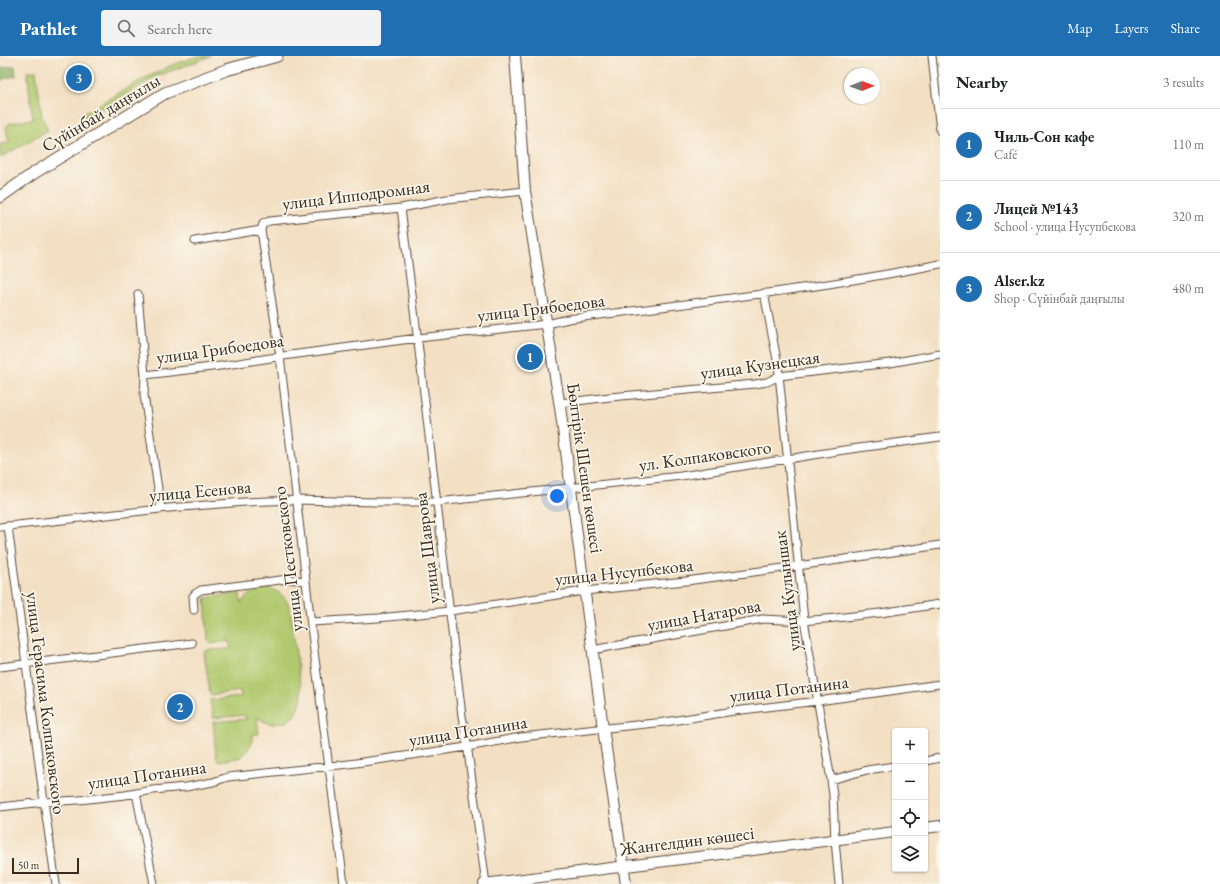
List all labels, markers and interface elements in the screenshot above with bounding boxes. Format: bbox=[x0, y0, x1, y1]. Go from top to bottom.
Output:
search box bbox=[101, 10, 381, 46]
text: Pathlet bbox=[20, 16, 77, 41]
icon: search bbox=[115, 17, 137, 39]
text: Search here bbox=[147, 19, 212, 38]
text: Map bbox=[1067, 19, 1092, 37]
text: Layers bbox=[1114, 19, 1149, 37]
text: Share bbox=[1171, 19, 1200, 37]
pin: 3 bbox=[66, 63, 92, 93]
street label: Сүйінбай даңғылы bbox=[37, 68, 164, 157]
north arrow bbox=[844, 68, 880, 104]
text: Nearby bbox=[956, 71, 1008, 93]
text: 3 results bbox=[1163, 74, 1204, 91]
text: Чиль-Сон кафе bbox=[994, 127, 1094, 146]
text: 1 bbox=[966, 136, 972, 153]
text: 110 m bbox=[1173, 136, 1204, 153]
text: Café bbox=[994, 146, 1017, 163]
street label: улица Ипподромная bbox=[281, 174, 431, 215]
text: Лицей №143 bbox=[994, 199, 1079, 218]
text: 2 bbox=[966, 208, 972, 225]
text: 320 m bbox=[1173, 208, 1204, 225]
text: School · улица Нусупбекова bbox=[994, 218, 1136, 235]
text: Alser.kz bbox=[994, 271, 1045, 290]
text: 3 bbox=[966, 280, 972, 297]
text: 480 m bbox=[1173, 280, 1204, 297]
street label: улица Грибоедова bbox=[476, 288, 607, 327]
text: Shop · Сүйінбай даңғылы bbox=[994, 290, 1125, 307]
street label: улица Грибоедова bbox=[155, 328, 286, 369]
pin: 1 bbox=[517, 342, 543, 372]
street label: улица Кузнецкая bbox=[699, 345, 821, 384]
street label: Бөлтірік Шешен көшесі bbox=[562, 381, 609, 555]
street label: ул. Kолпаковского bbox=[637, 435, 773, 476]
street label: улица Есенова bbox=[148, 475, 253, 506]
street label: улица Пестковского bbox=[267, 485, 308, 633]
your location bbox=[547, 486, 567, 506]
street label: улица Шаврова bbox=[408, 490, 445, 605]
street label: улица Кулыншак bbox=[768, 529, 805, 653]
street label: улица Нусупбекова bbox=[554, 553, 695, 590]
street label: улица Герасима Колпаковского bbox=[21, 590, 72, 816]
street label: улица Натарова bbox=[645, 593, 763, 636]
street label: улица Потанина bbox=[728, 670, 850, 707]
pin: 2 bbox=[167, 692, 193, 722]
street label: улица Потанина bbox=[407, 710, 530, 751]
map controls bbox=[892, 728, 928, 872]
button: + bbox=[892, 728, 928, 764]
street label: улица Потанина bbox=[86, 755, 208, 794]
button: − bbox=[892, 764, 928, 800]
button: locate bbox=[892, 800, 928, 836]
street label: Жангелдин көшесі bbox=[617, 821, 756, 860]
button: layers bbox=[892, 836, 928, 872]
scale bar bbox=[12, 856, 79, 875]
text: 50 m bbox=[18, 858, 39, 872]

